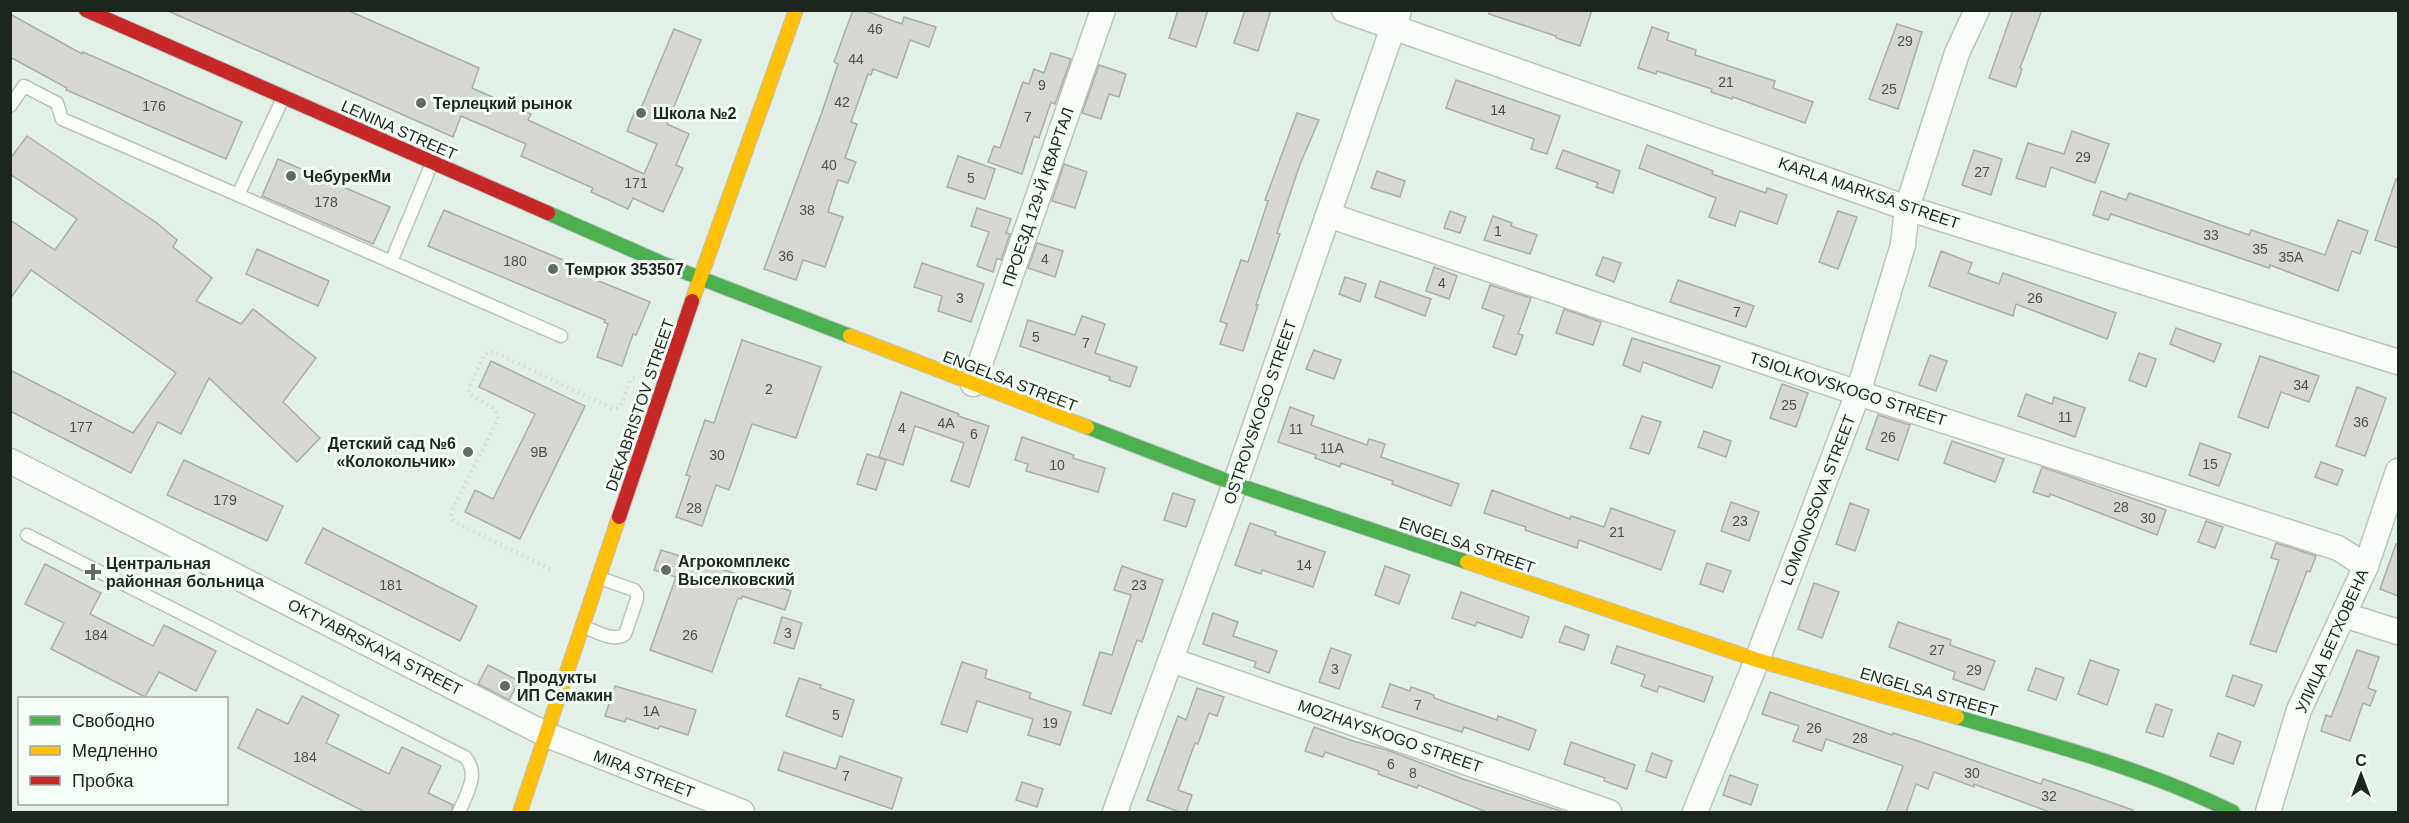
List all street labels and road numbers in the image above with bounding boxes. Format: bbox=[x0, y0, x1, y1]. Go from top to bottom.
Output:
street label: LENINA STREET bbox=[339, 97, 460, 163]
street label: ПРОЕЗД 129-Й КВАРТАЛ bbox=[998, 105, 1077, 289]
street label: KARLA MARKSA STREET bbox=[1776, 154, 1962, 232]
street label: DEKABRISTOV STREET bbox=[602, 316, 678, 493]
street label: OSTROVSKOGO STREET bbox=[1220, 317, 1300, 506]
street label: ENGELSA STREET bbox=[941, 348, 1080, 415]
street label: TSIOLKOVSKOGO STREET bbox=[1747, 349, 1949, 429]
street label: LOMONOSOVA STREET bbox=[1778, 412, 1858, 588]
street label: ENGELSA STREET bbox=[1397, 514, 1537, 576]
street label: УЛИЦА БЕТХОВЕНА bbox=[2293, 566, 2372, 716]
street label: OKTYABRSKAYA STREET bbox=[285, 596, 465, 698]
street label: ENGELSA STREET bbox=[1858, 664, 2000, 720]
street label: MOZHAYSKOGO STREET bbox=[1296, 696, 1484, 776]
street label: MIRA STREET bbox=[591, 747, 697, 801]

